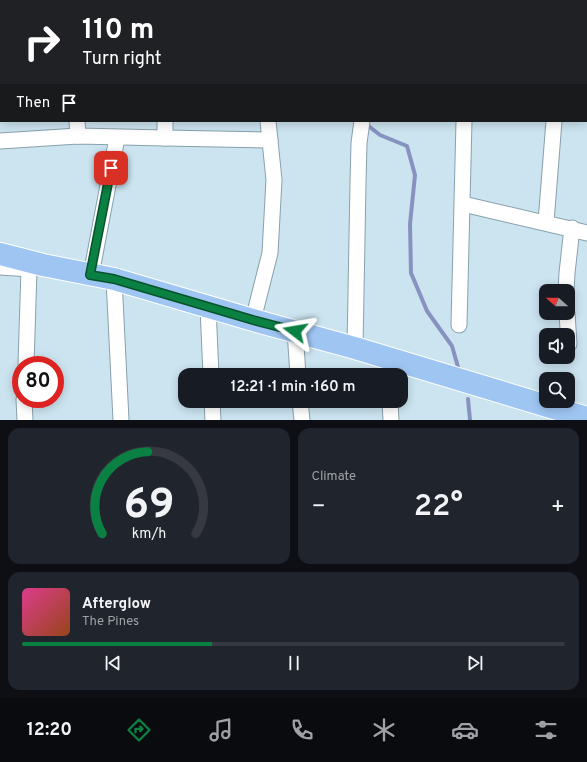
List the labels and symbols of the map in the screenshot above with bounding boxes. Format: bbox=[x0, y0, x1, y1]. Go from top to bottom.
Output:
pin bbox=[94, 151, 128, 185]
north arrow bbox=[539, 284, 575, 320]
position arrow bbox=[274, 310, 316, 352]
speed limit sign: 80 bbox=[12, 356, 64, 408]

